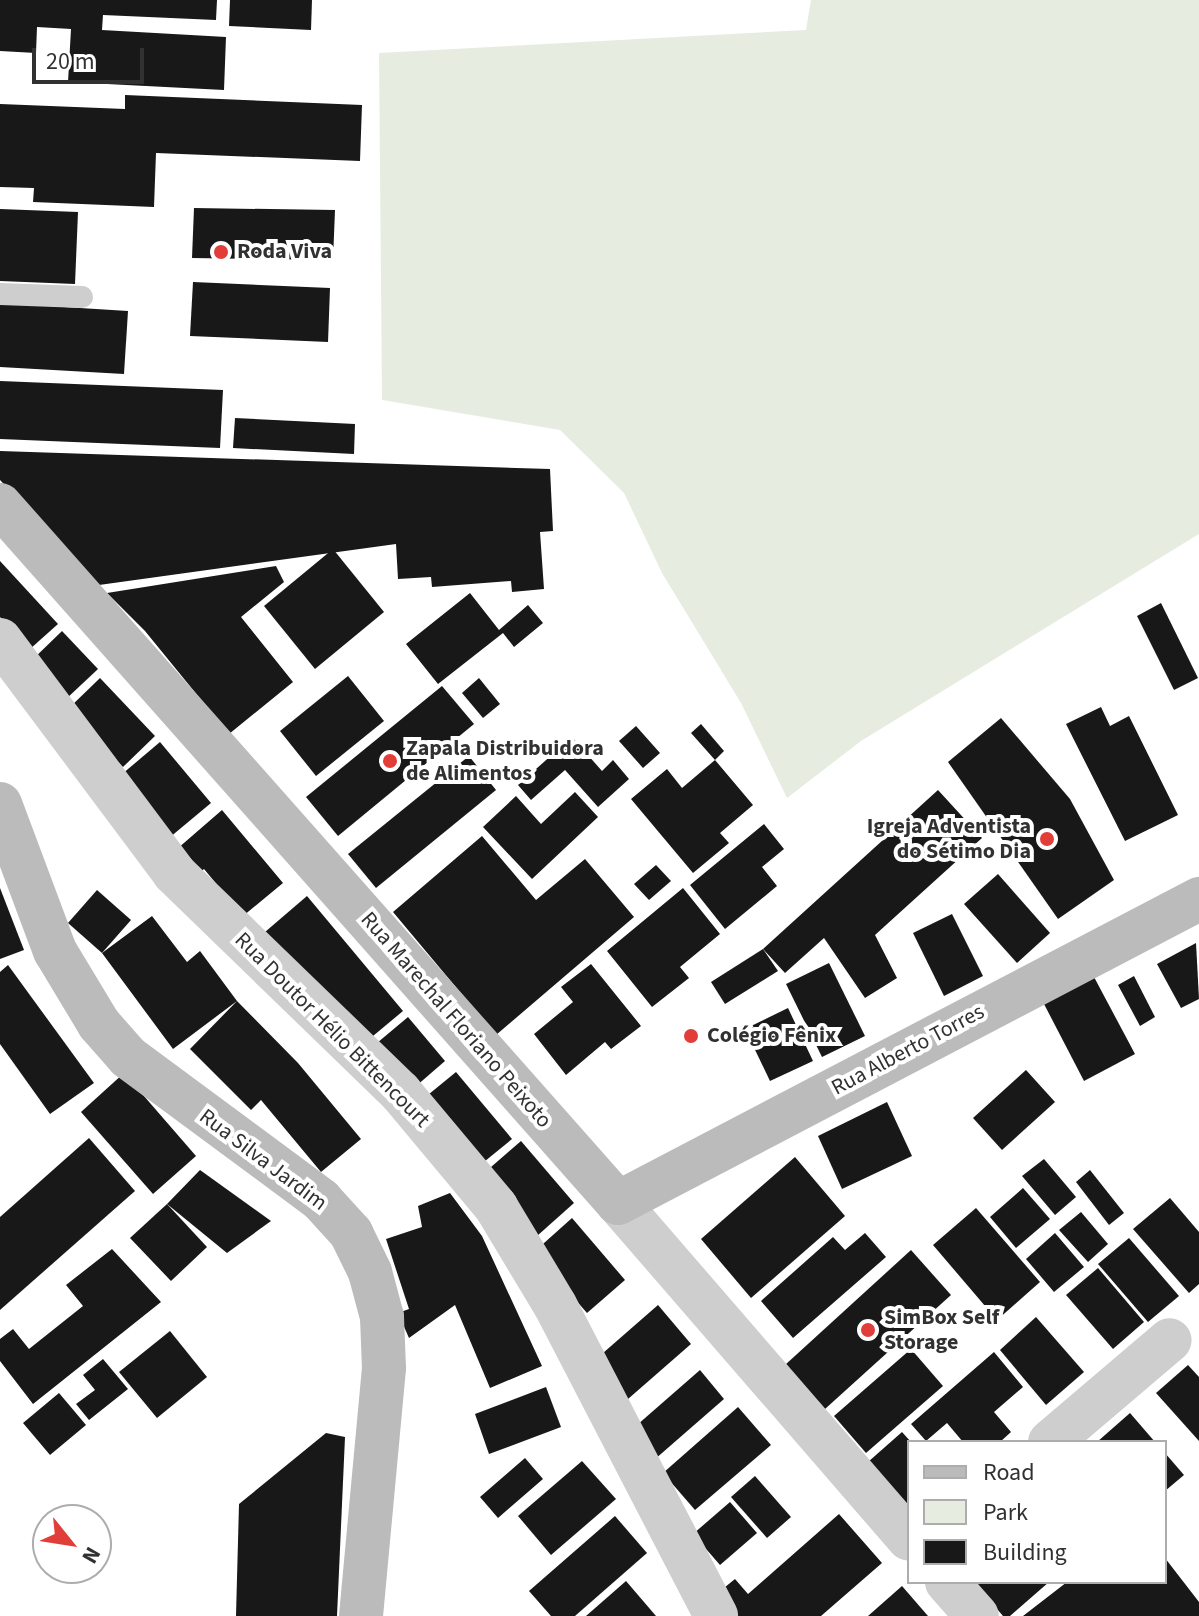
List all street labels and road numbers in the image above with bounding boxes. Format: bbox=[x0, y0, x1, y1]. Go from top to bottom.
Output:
street label: Rua Marechal Floriano Peixoto bbox=[355, 907, 557, 1133]
street label: Rua Doutor Hélio Bittencourt bbox=[229, 927, 435, 1133]
street label: Rua Alberto Torres bbox=[827, 999, 989, 1101]
street label: Rua Silva Jardim bbox=[194, 1103, 332, 1217]

